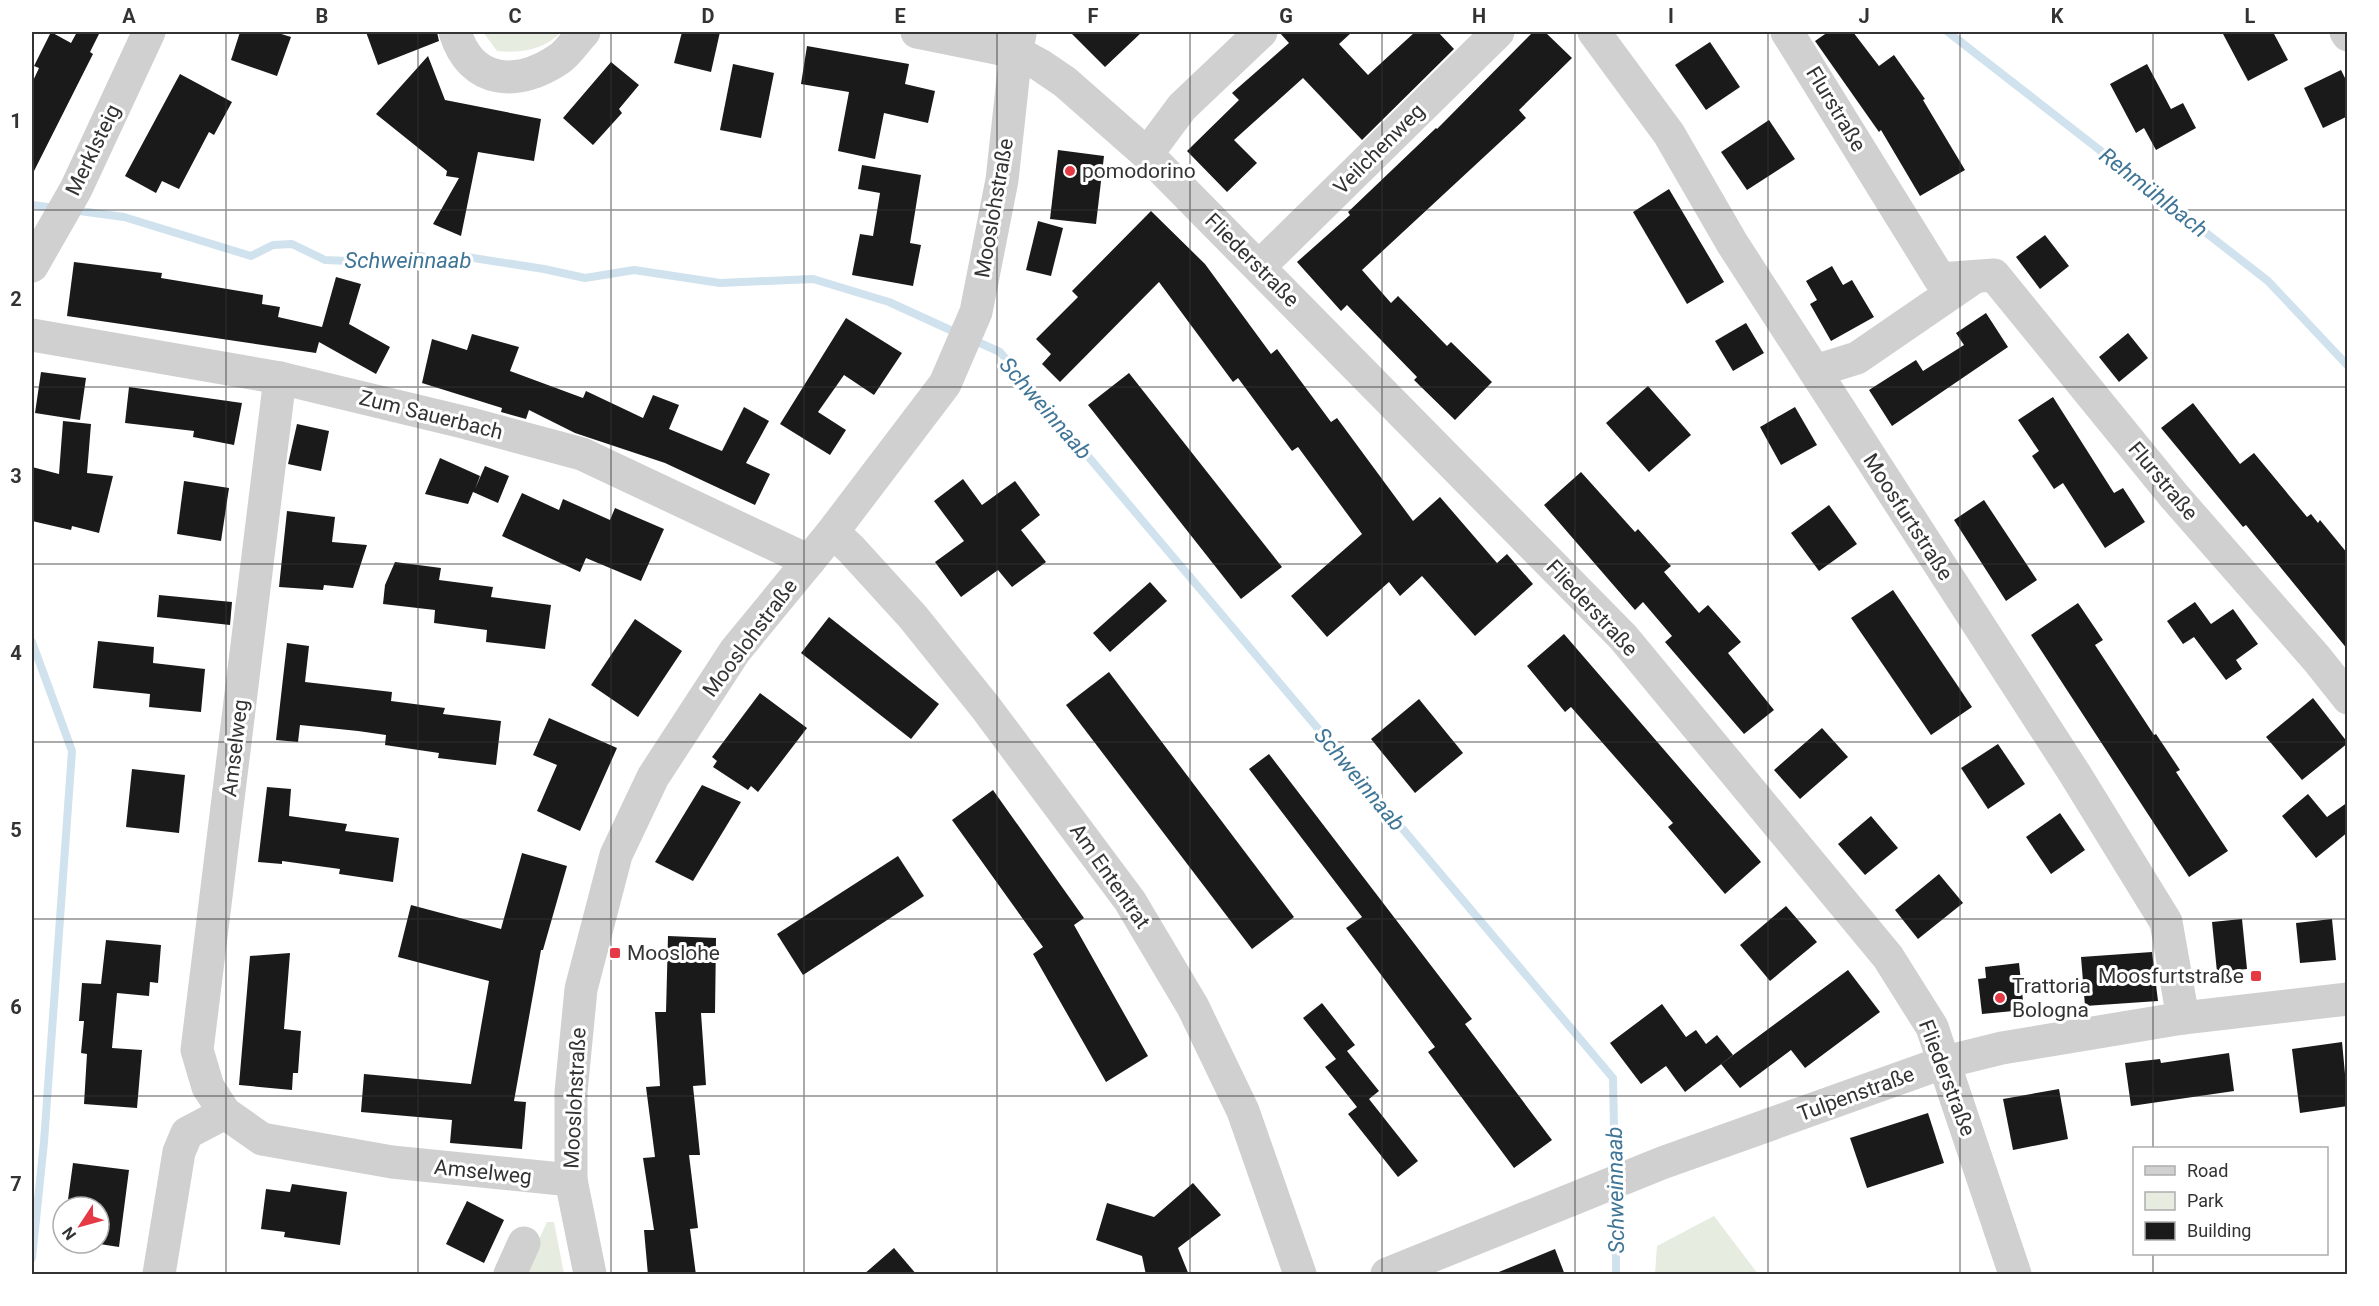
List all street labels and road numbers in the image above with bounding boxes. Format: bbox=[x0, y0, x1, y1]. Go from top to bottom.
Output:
street label: Flurstraße bbox=[1801, 62, 1871, 156]
street label: Veilchenweg bbox=[1329, 99, 1429, 199]
street label: Merklsteig bbox=[61, 101, 125, 199]
street label: Mooslohstraße bbox=[970, 136, 1018, 280]
street label: Fliederstraße bbox=[1200, 208, 1304, 312]
street label: Zum Sauerbach bbox=[357, 386, 505, 444]
street label: Flurstraße bbox=[2123, 437, 2203, 525]
street label: Moosfurtstraße bbox=[1858, 449, 1958, 585]
street label: Fliederstraße bbox=[1541, 555, 1643, 661]
street label: Mooslohstraße bbox=[698, 574, 802, 702]
street label: Amselweg bbox=[217, 698, 253, 798]
street label: Am Ententrat bbox=[1065, 819, 1155, 933]
street label: Fliederstraße bbox=[1914, 1017, 1980, 1139]
street label: Mooslohstraße bbox=[559, 1027, 591, 1169]
street label: Tulpenstraße bbox=[1794, 1062, 1918, 1126]
street label: Amselweg bbox=[433, 1155, 533, 1189]

